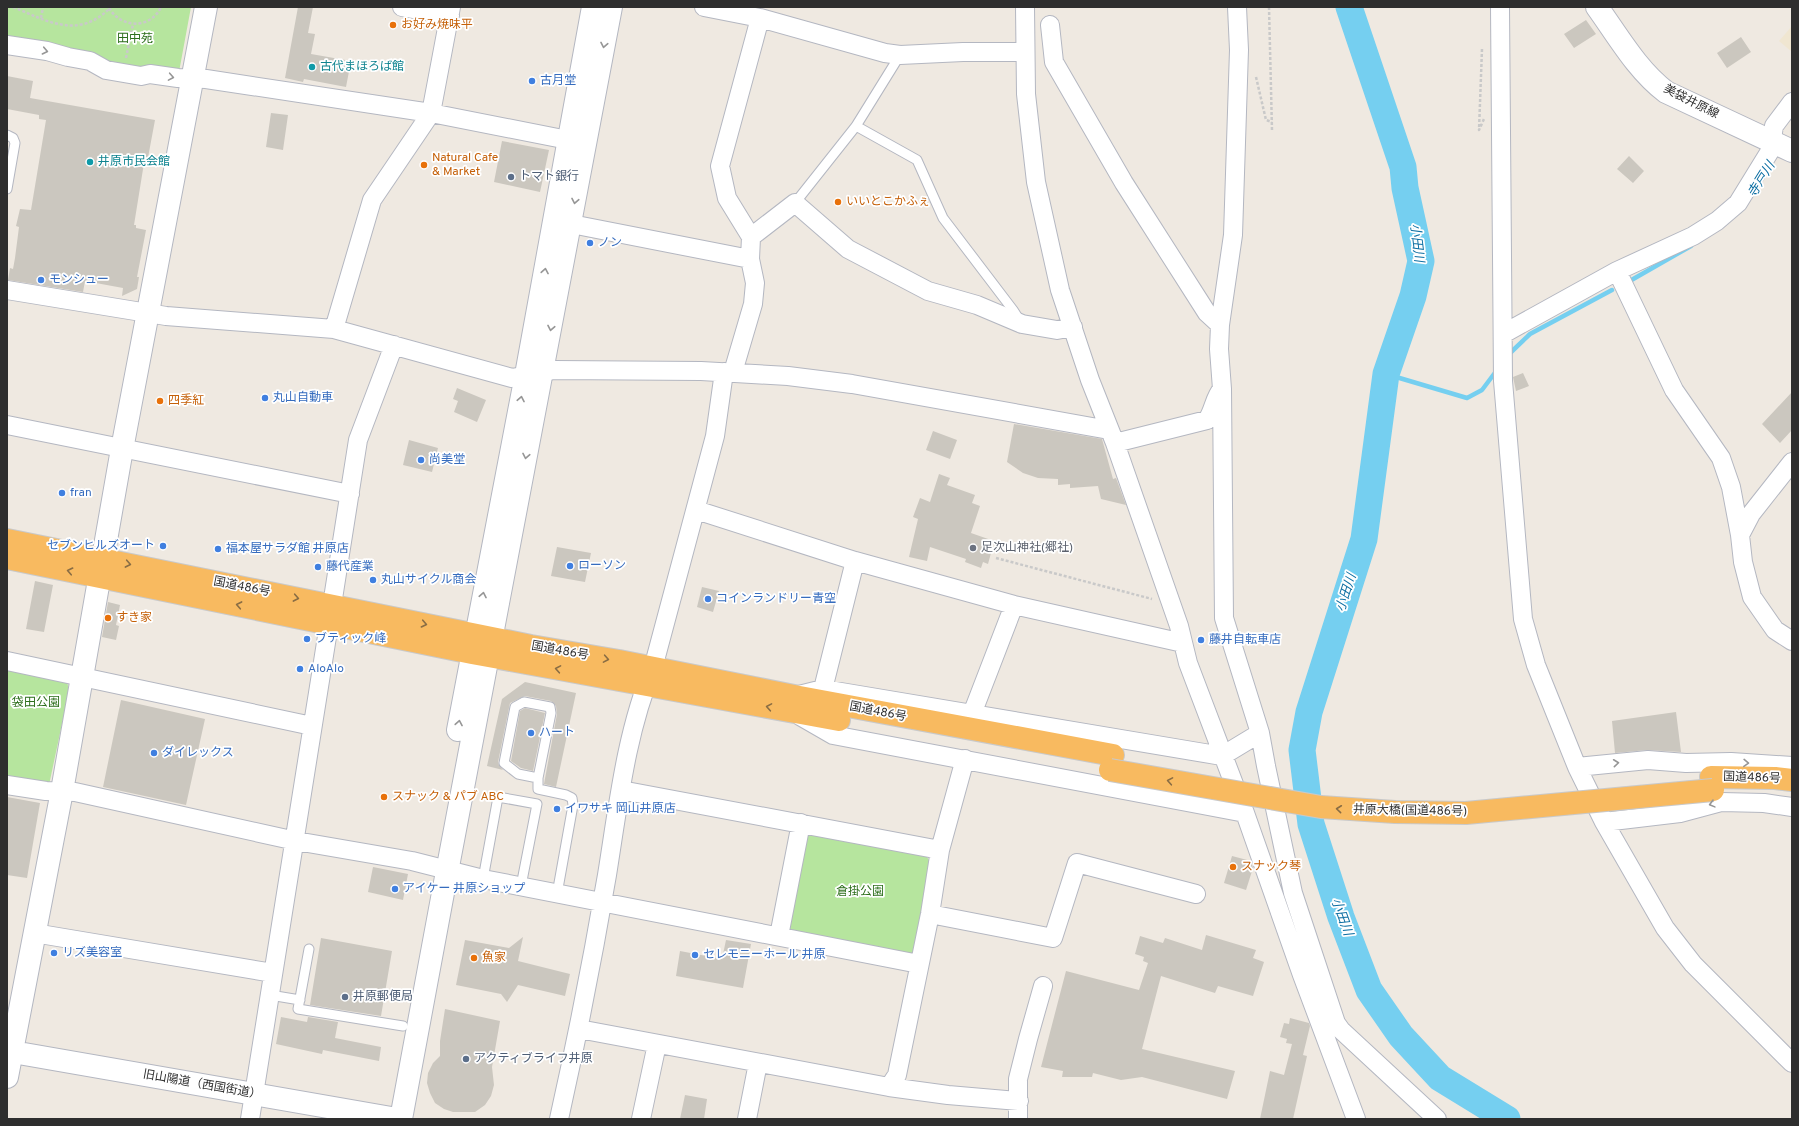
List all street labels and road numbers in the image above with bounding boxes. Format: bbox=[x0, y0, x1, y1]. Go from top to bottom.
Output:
street label: 美袋井原線 bbox=[1661, 81, 1721, 123]
street label: 国道486号 bbox=[212, 574, 272, 600]
street label: 国道486号 bbox=[530, 638, 590, 664]
street label: 国道486号 bbox=[848, 699, 908, 725]
street label: 国道486号 bbox=[1723, 769, 1781, 787]
street label: 井原大橋(国道486号) bbox=[1353, 802, 1467, 820]
street label: 旧山陽道（西国街道） bbox=[142, 1067, 262, 1103]

